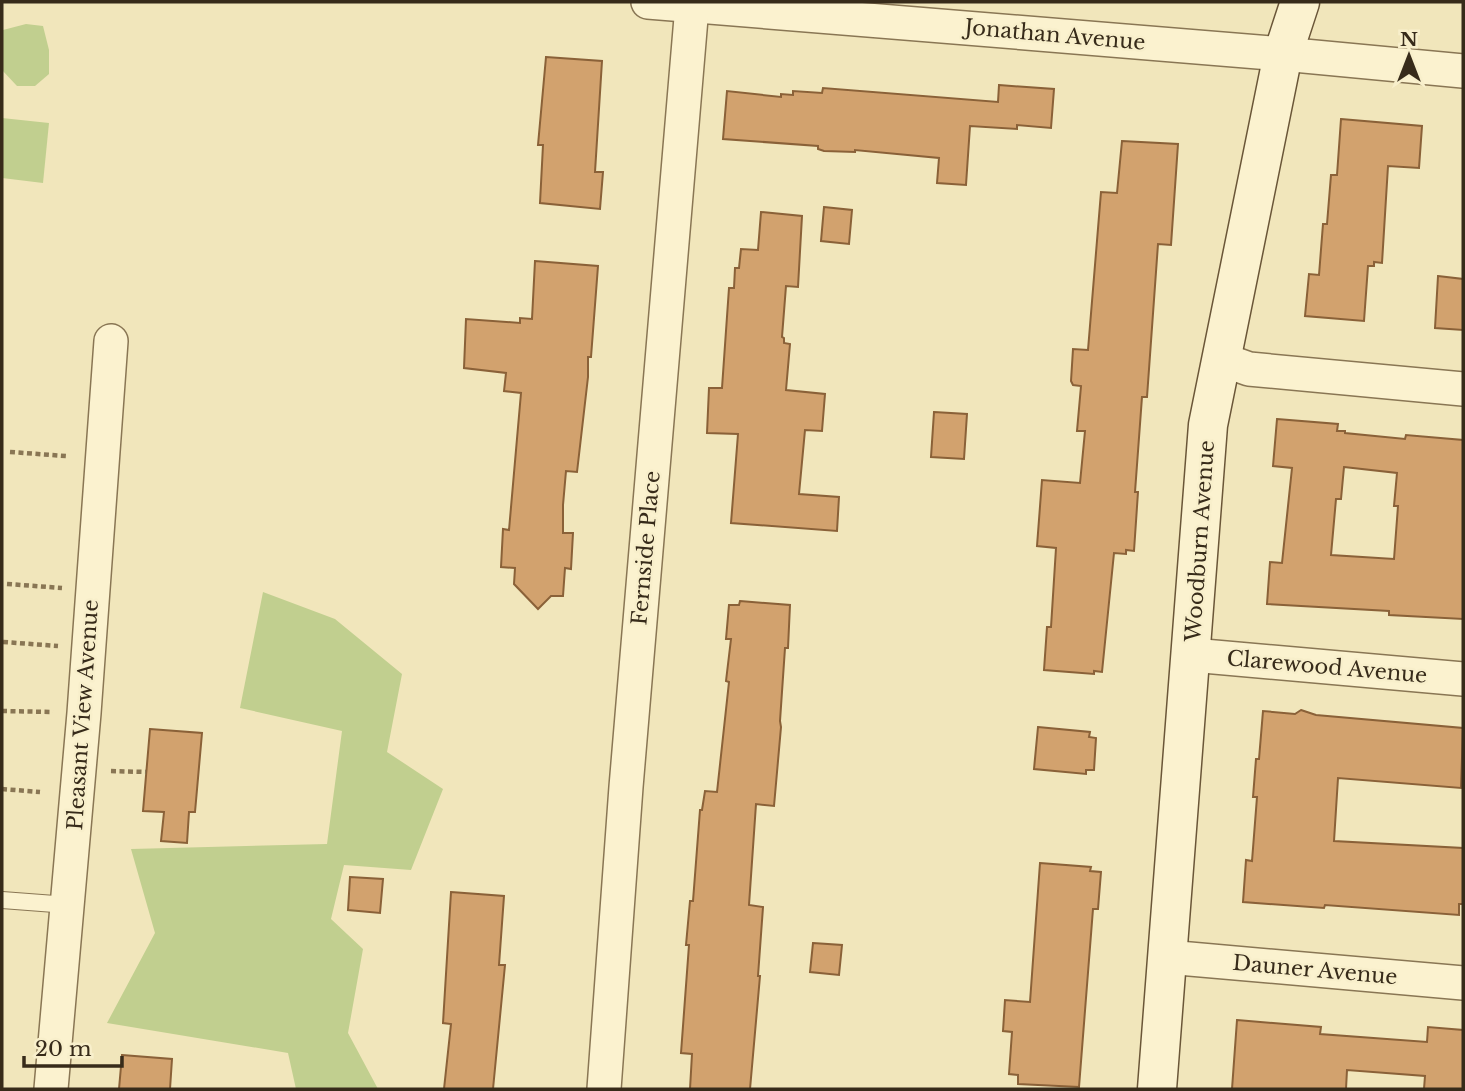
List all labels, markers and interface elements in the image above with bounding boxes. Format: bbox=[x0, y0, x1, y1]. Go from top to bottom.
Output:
street label: Jonathan Avenue bbox=[961, 14, 1146, 56]
north arrow bbox=[1374, 21, 1444, 91]
text: N bbox=[1400, 28, 1418, 51]
street label: Woodburn Avenue bbox=[1180, 439, 1220, 644]
street label: Fernside Place bbox=[626, 470, 666, 626]
street label: Pleasant View Avenue bbox=[62, 599, 104, 831]
street label: Clarewood Avenue bbox=[1226, 645, 1428, 689]
street label: Dauner Avenue bbox=[1232, 950, 1398, 990]
scale bar bbox=[24, 1024, 122, 1068]
text: 20 m bbox=[35, 1036, 92, 1062]

